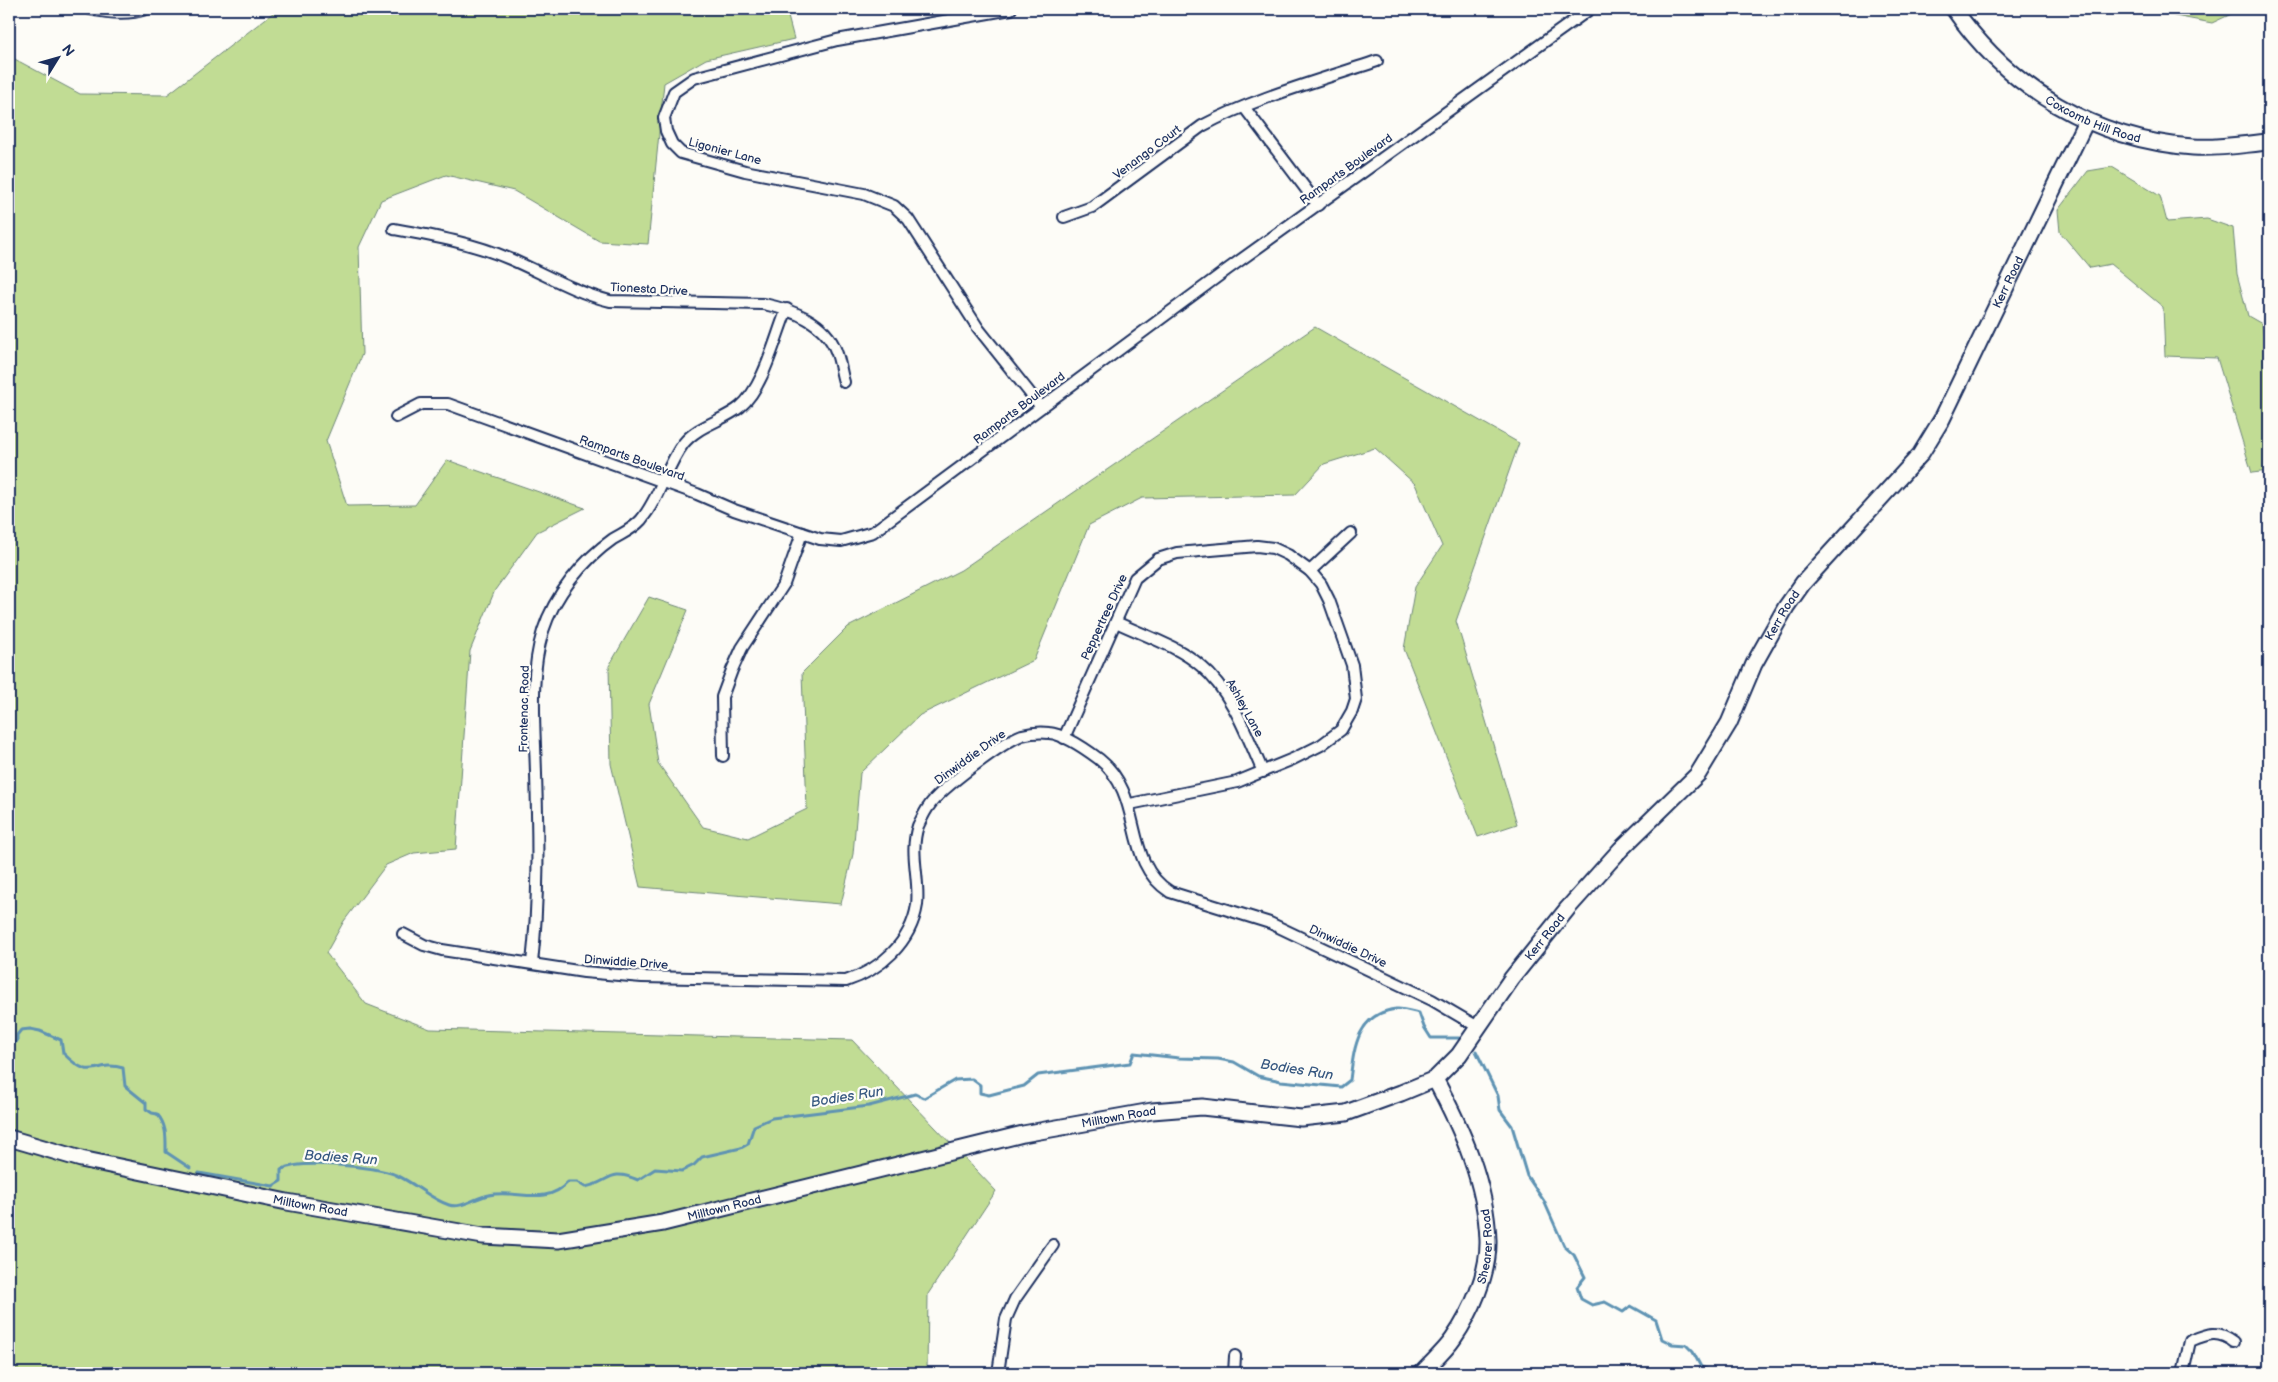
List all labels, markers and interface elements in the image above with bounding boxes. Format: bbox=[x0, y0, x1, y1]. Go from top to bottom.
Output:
north arrow bbox=[32, 32, 82, 82]
text: N bbox=[58, 41, 78, 60]
street label: Coxcomb Hill Road bbox=[2042, 93, 2142, 147]
street label: Venango Court bbox=[1110, 122, 1184, 183]
street label: Ramparts Boulevard bbox=[1297, 131, 1396, 208]
street label: Ligonier Lane bbox=[687, 135, 763, 168]
street label: Kerr Road bbox=[1990, 254, 2027, 311]
street label: Tionesta Drive bbox=[610, 280, 688, 299]
street label: Ramparts Boulevard bbox=[971, 369, 1068, 448]
street label: Ramparts Boulevard bbox=[577, 432, 687, 485]
street label: Peppertree Drive bbox=[1078, 572, 1131, 663]
street label: Kerr Road bbox=[1762, 588, 1803, 643]
street label: Frontenac Road bbox=[516, 665, 533, 753]
street label: Ashley Lane bbox=[1222, 677, 1267, 740]
street label: Dinwiddie Drive bbox=[932, 727, 1009, 788]
street label: Kerr Road bbox=[1522, 911, 1569, 964]
street label: Dinwiddie Drive bbox=[1306, 922, 1389, 971]
street label: Dinwiddie Drive bbox=[583, 952, 668, 973]
water label: Bodies Run bbox=[1259, 1055, 1335, 1084]
water label: Bodies Run bbox=[810, 1082, 885, 1111]
street label: Milltown Road bbox=[1080, 1104, 1157, 1131]
water label: Bodies Run bbox=[304, 1146, 378, 1169]
street label: Milltown Road bbox=[271, 1192, 349, 1220]
street label: Milltown Road bbox=[686, 1192, 763, 1225]
street label: Shearer Road bbox=[1474, 1208, 1496, 1286]

